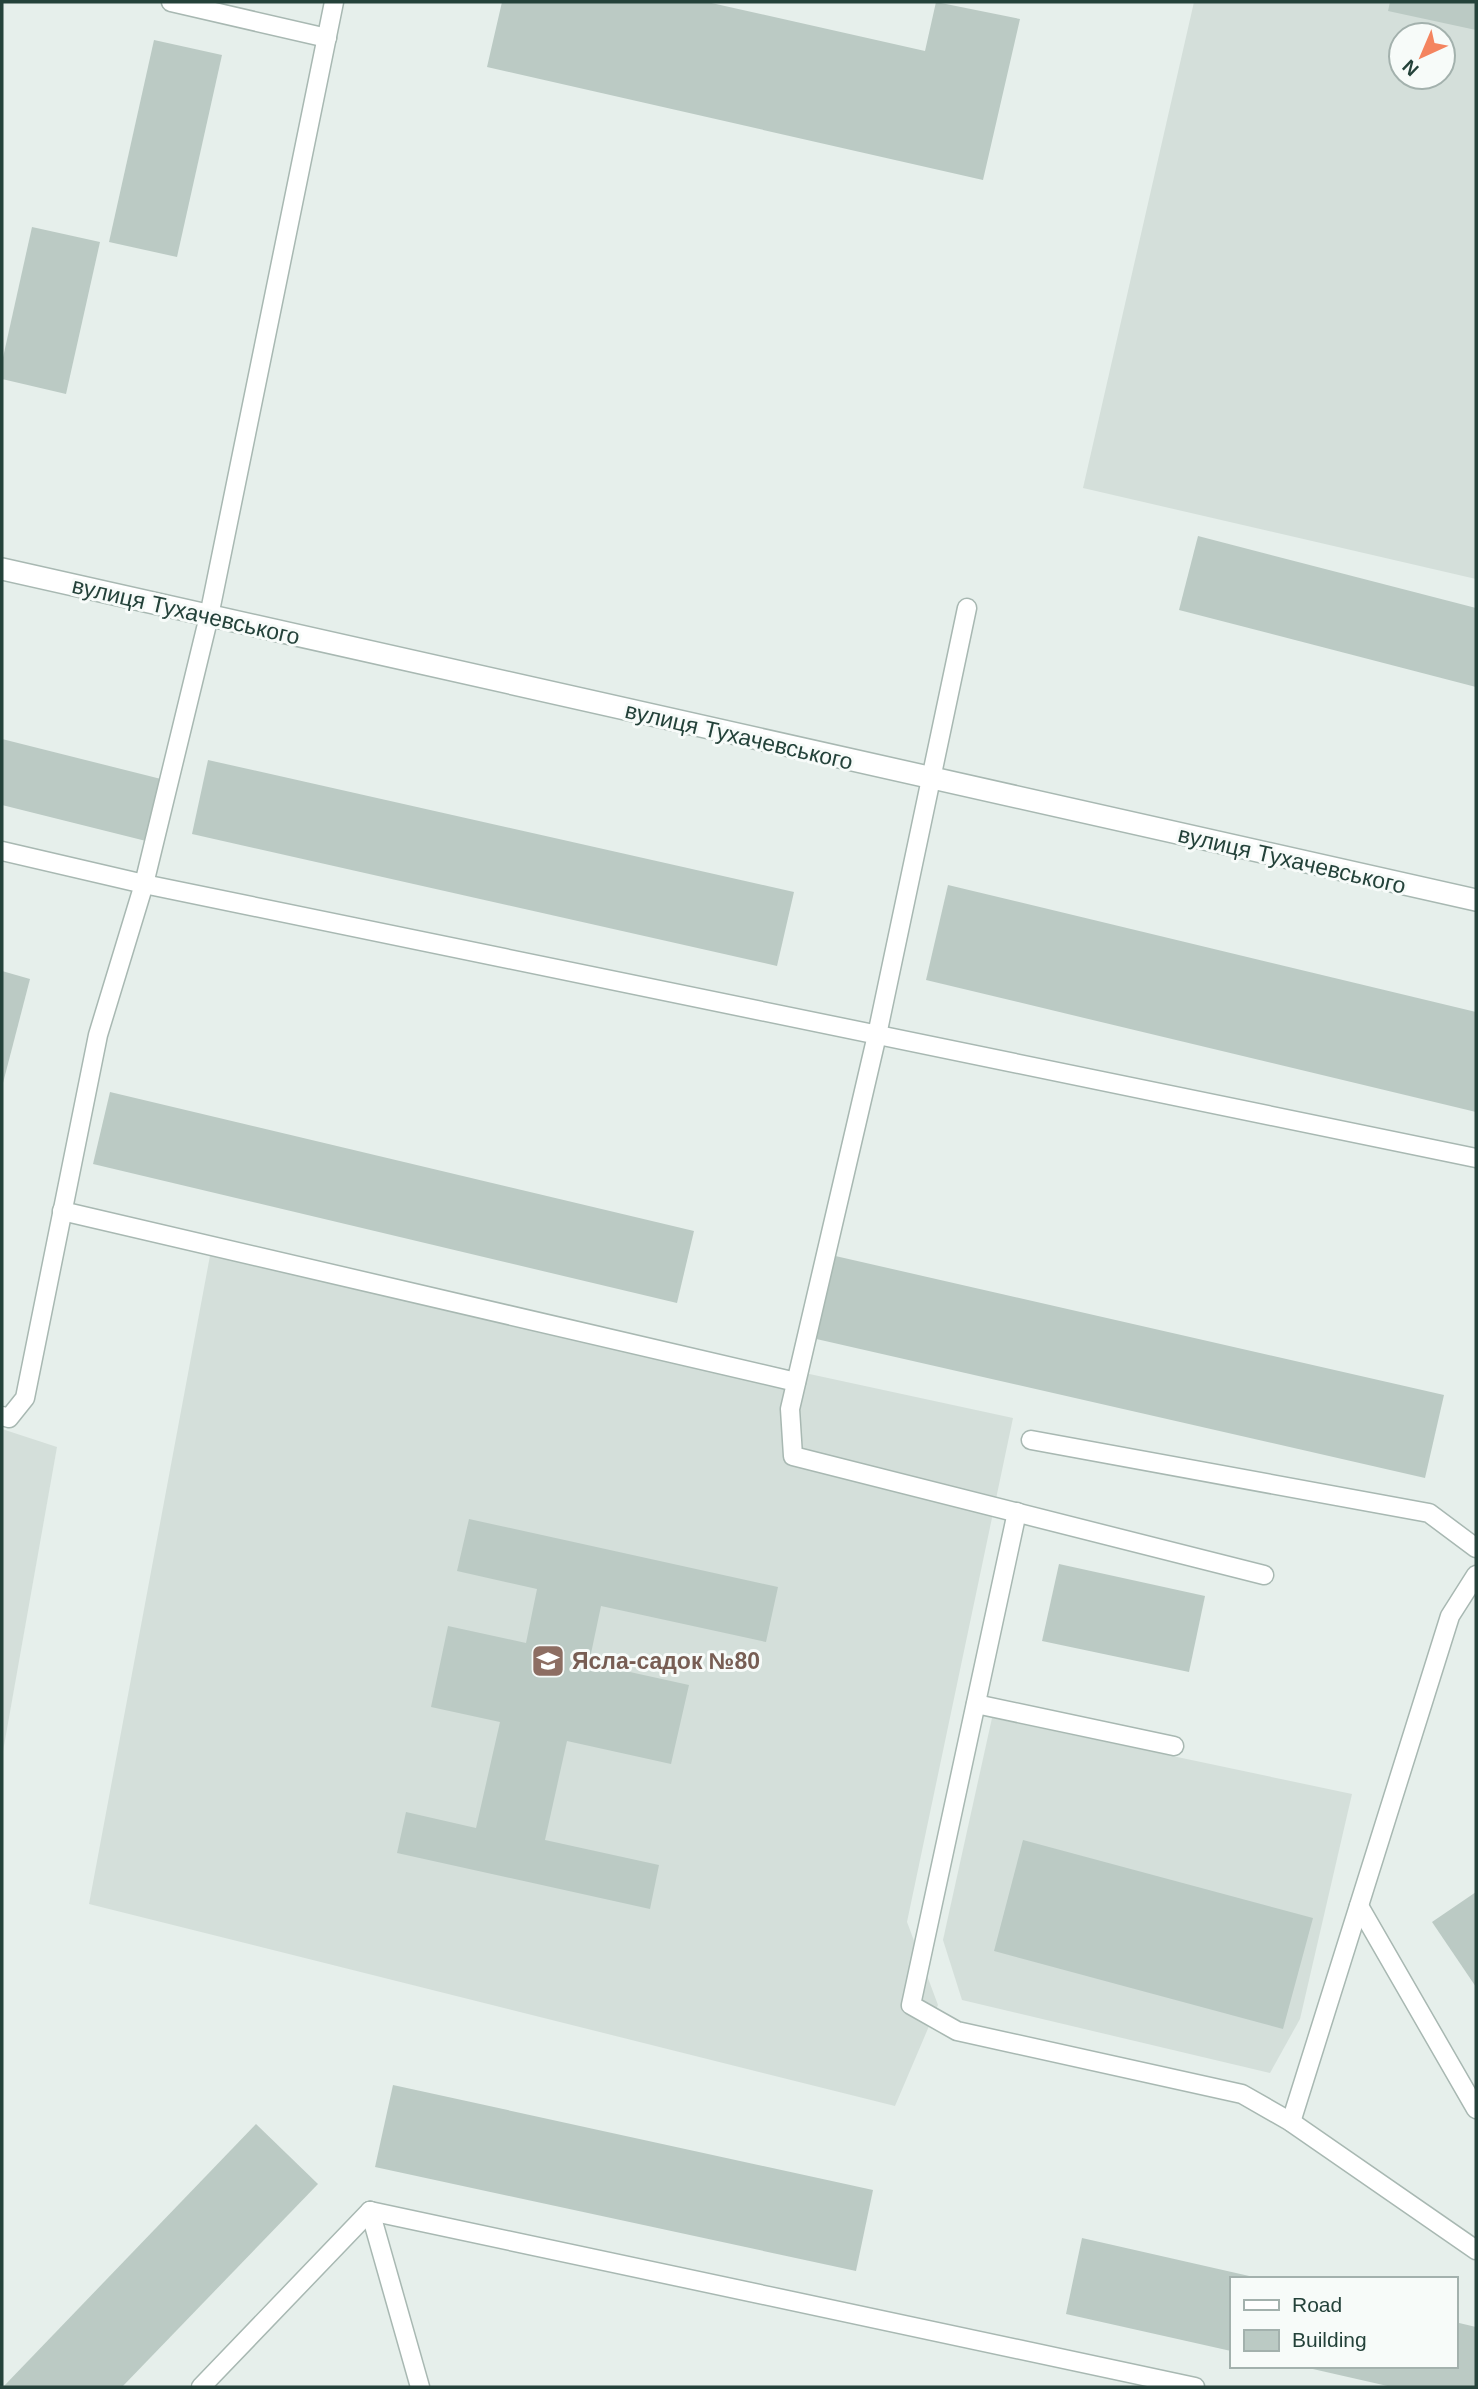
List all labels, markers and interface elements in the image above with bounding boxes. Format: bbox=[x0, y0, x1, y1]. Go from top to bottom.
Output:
north arrow bbox=[1387, 21, 1457, 91]
text: N bbox=[1398, 56, 1423, 80]
street label: вулиця Тухачевського bbox=[70, 572, 302, 650]
street label: вулиця Тухачевського bbox=[623, 697, 855, 775]
street label: вулиця Тухачевського bbox=[1176, 821, 1408, 899]
school or university icon: Ясла-садок №80 bbox=[529, 1642, 567, 1680]
place label: Ясла-садок №80 bbox=[572, 1648, 760, 1674]
legend bbox=[1230, 2277, 1457, 2368]
text: Road bbox=[1292, 2293, 1342, 2316]
text: Building bbox=[1292, 2328, 1367, 2351]

